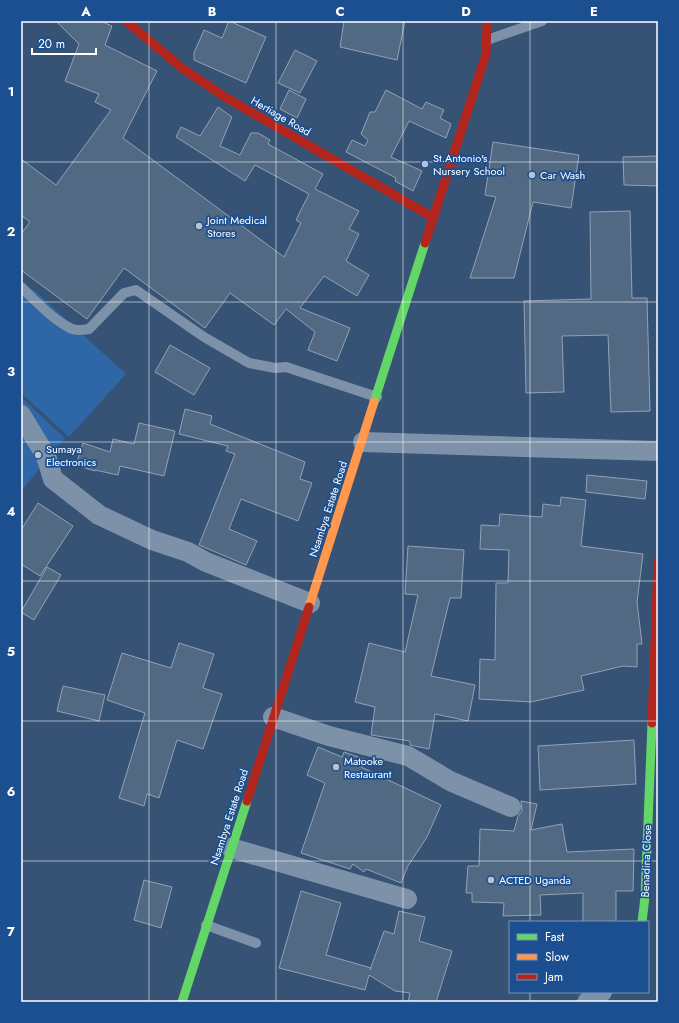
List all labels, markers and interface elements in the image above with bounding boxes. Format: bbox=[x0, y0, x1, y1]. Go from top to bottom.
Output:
text: A bbox=[80, 2, 91, 21]
text: B bbox=[208, 2, 217, 21]
text: C bbox=[335, 2, 345, 21]
text: D bbox=[461, 2, 471, 21]
text: E bbox=[590, 2, 598, 21]
scale bar bbox=[32, 30, 96, 56]
text: 20 m bbox=[38, 35, 65, 53]
text: 1 bbox=[8, 82, 14, 101]
street label: Hertiage Road bbox=[248, 92, 314, 140]
place label: St.Antonio's Nursery School bbox=[433, 150, 505, 179]
marker: St.Antonio's Nursery School bbox=[420, 159, 430, 169]
place label: Car Wash bbox=[540, 167, 585, 183]
marker: Car Wash bbox=[527, 170, 537, 180]
place label: Joint Medical Stores bbox=[205, 212, 267, 241]
marker: Joint Medical Stores bbox=[194, 221, 204, 231]
text: 2 bbox=[7, 222, 15, 241]
text: 3 bbox=[7, 362, 15, 381]
place label: Sumaya Electronics bbox=[46, 441, 97, 470]
marker: Sumaya Electronics bbox=[33, 450, 43, 460]
street label: Nsambya Estate Road bbox=[305, 459, 351, 559]
text: 4 bbox=[6, 502, 16, 521]
text: 5 bbox=[7, 642, 15, 661]
place label: Matooke Restaurant bbox=[344, 753, 392, 782]
marker: Matooke Restaurant bbox=[331, 762, 341, 772]
street label: Nsambya Estate Road bbox=[206, 767, 252, 867]
text: 6 bbox=[7, 782, 16, 801]
street label: Benadina Close bbox=[637, 824, 655, 898]
place label: ACTED Uganda bbox=[499, 872, 571, 888]
marker: ACTED Uganda bbox=[486, 875, 496, 885]
legend bbox=[509, 921, 649, 993]
text: 7 bbox=[7, 922, 15, 941]
text: Fast bbox=[545, 928, 564, 946]
text: Slow bbox=[545, 948, 570, 966]
text: Jam bbox=[543, 968, 563, 986]

